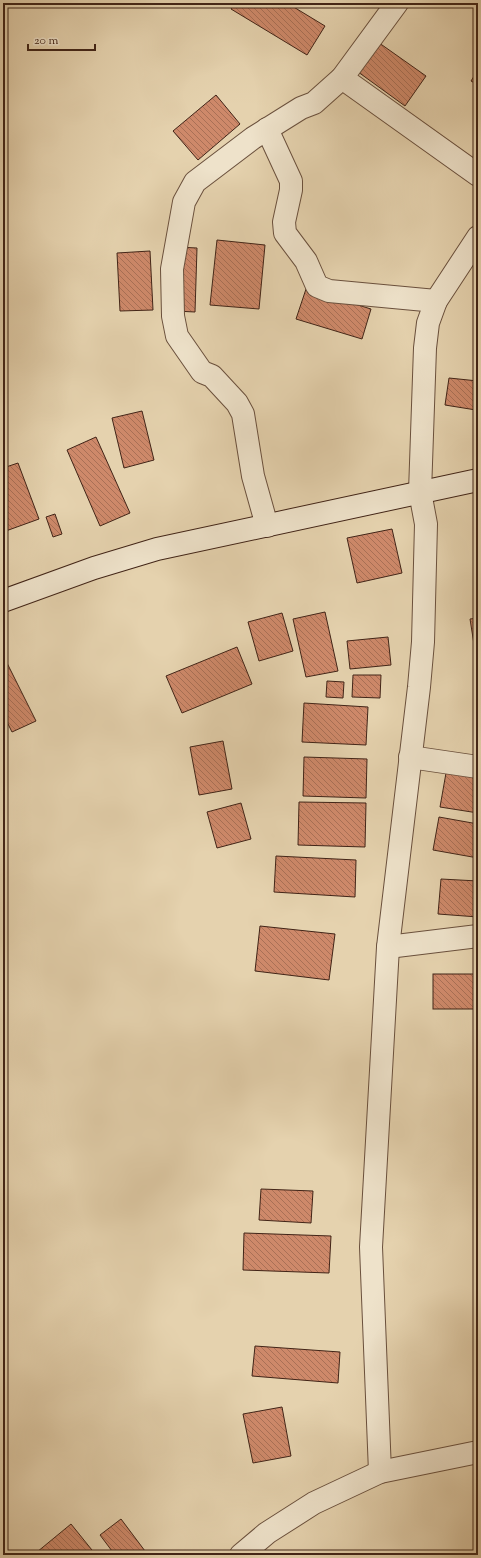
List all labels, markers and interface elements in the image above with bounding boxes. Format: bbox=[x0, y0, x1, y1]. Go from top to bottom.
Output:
scale bar bbox=[28, 26, 95, 52]
text: 20 m bbox=[34, 32, 59, 50]

